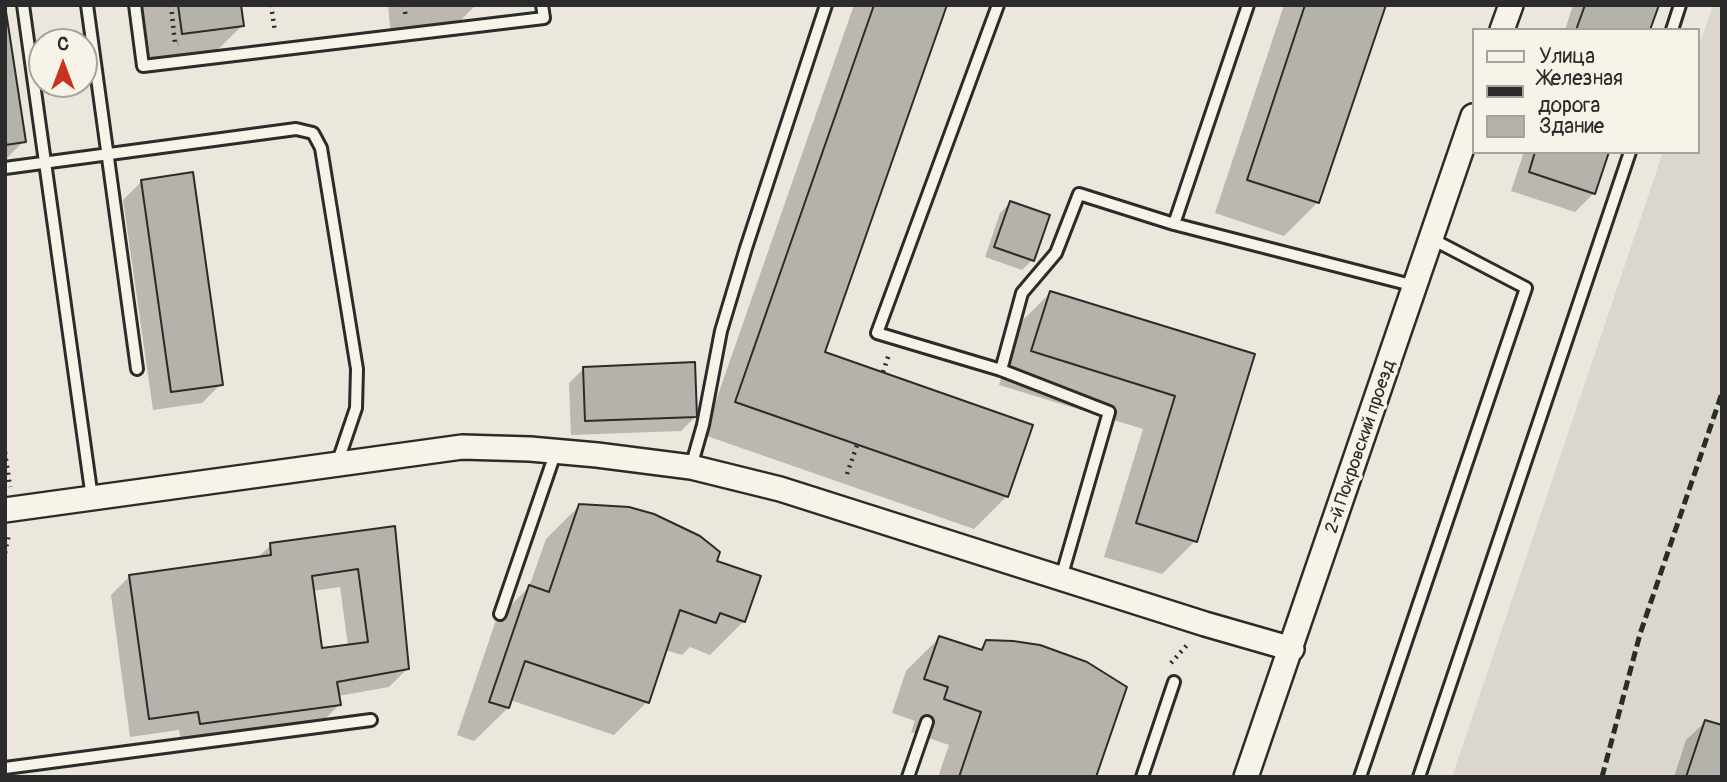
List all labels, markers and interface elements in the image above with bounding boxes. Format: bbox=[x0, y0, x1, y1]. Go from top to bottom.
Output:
north arrow bbox=[28, 28, 98, 98]
legend bbox=[1472, 28, 1699, 154]
text: С bbox=[57, 32, 69, 56]
text: Улица bbox=[1539, 43, 1595, 70]
text: Железная дорога bbox=[1538, 65, 1623, 119]
text: Здание bbox=[1539, 113, 1604, 140]
street label: 2-й Покровский проезд bbox=[1321, 358, 1401, 536]

